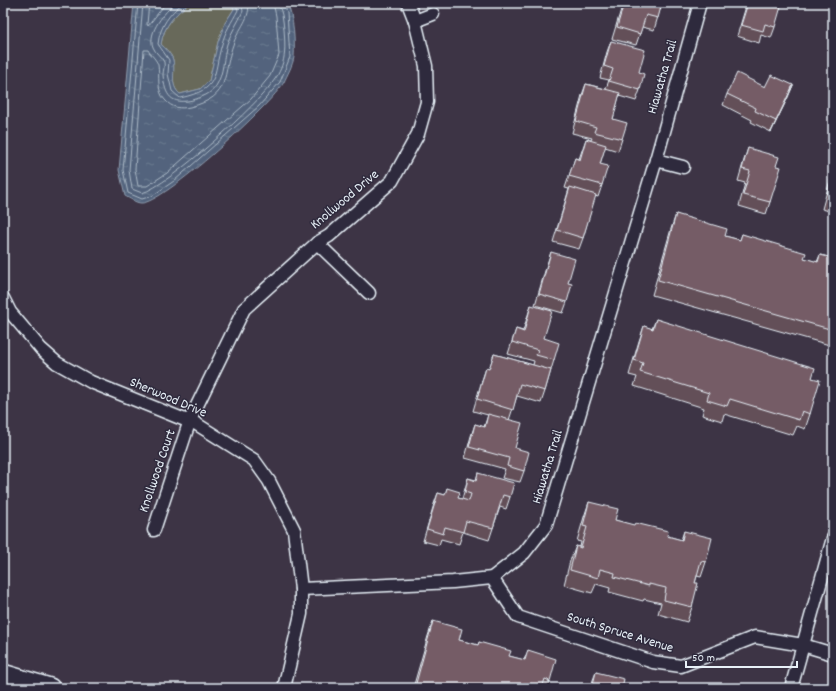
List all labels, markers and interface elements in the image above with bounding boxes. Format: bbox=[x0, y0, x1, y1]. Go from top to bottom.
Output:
street label: Hiawatha Trail bbox=[643, 37, 683, 117]
street label: Knollwood Drive bbox=[306, 165, 384, 235]
street label: Sherwood Drive bbox=[126, 373, 210, 423]
street label: Knollwood Court bbox=[134, 427, 182, 515]
street label: Hiawatha Trail bbox=[527, 427, 569, 506]
street label: South Spruce Avenue bbox=[564, 607, 676, 659]
scale bar bbox=[686, 643, 797, 669]
text: 50 m bbox=[692, 650, 715, 667]

